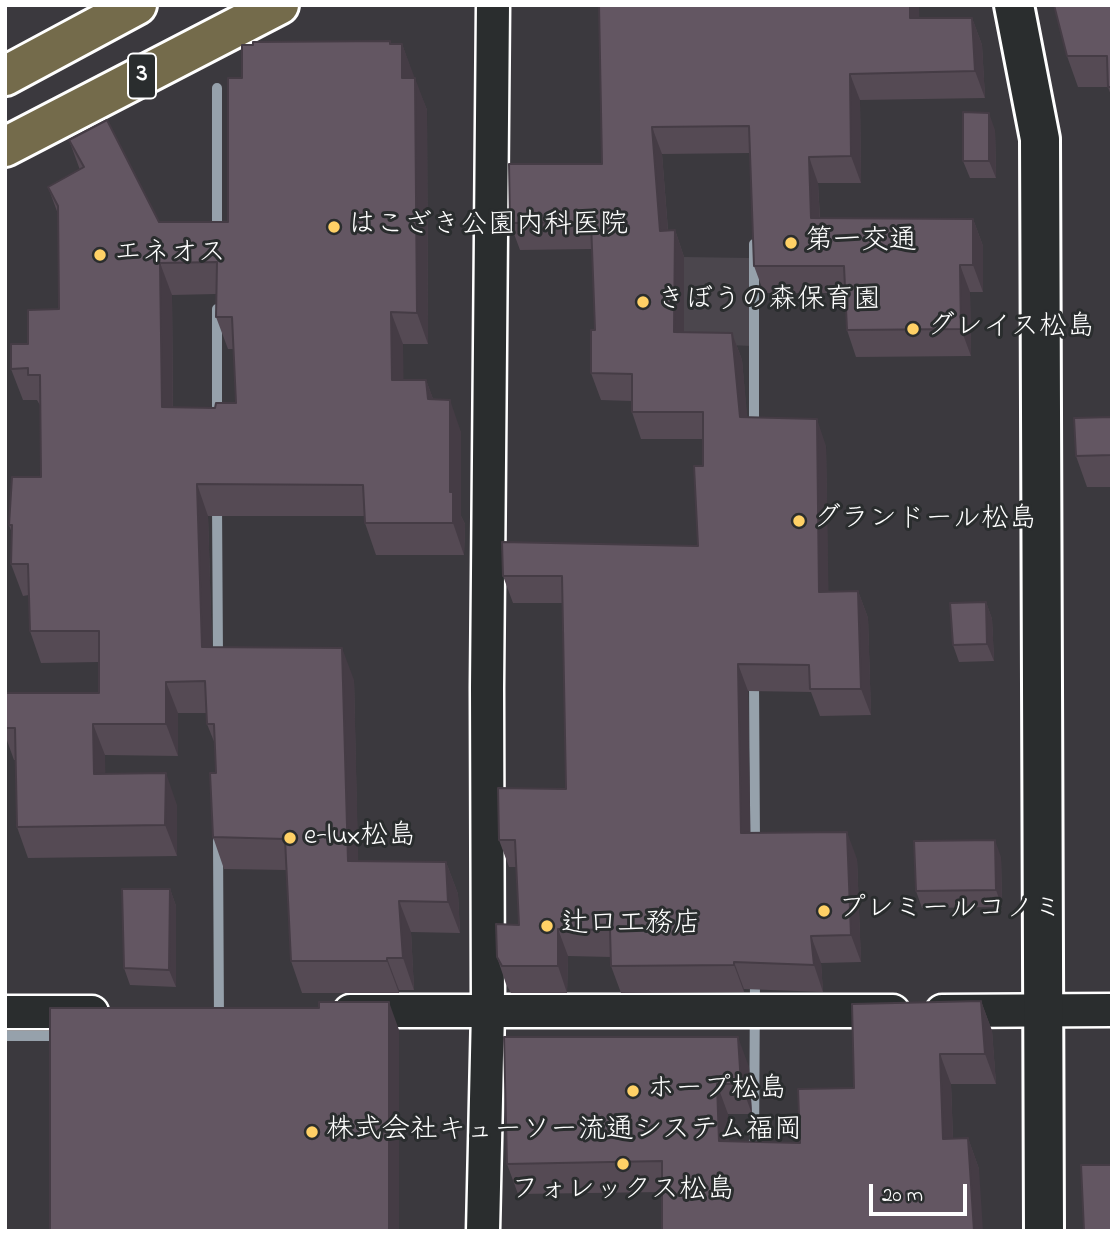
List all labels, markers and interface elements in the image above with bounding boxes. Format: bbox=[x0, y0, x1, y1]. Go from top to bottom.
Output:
road number: 3 bbox=[128, 54, 156, 99]
place label: はこざき公園内科医院 bbox=[348, 210, 628, 244]
marker: はこざき公園内科医院 bbox=[326, 219, 342, 235]
place label: 第一交通 bbox=[805, 226, 917, 260]
marker: 第一交通 bbox=[783, 235, 799, 251]
place label: エネオス bbox=[114, 238, 226, 272]
marker: エネオス bbox=[92, 247, 108, 263]
place label: きぼうの森保育園 bbox=[657, 285, 881, 319]
marker: きぼうの森保育園 bbox=[635, 294, 651, 310]
place label: グレイス松島 bbox=[927, 312, 1095, 346]
marker: グレイス松島 bbox=[905, 321, 921, 337]
place label: グランドール松島 bbox=[813, 504, 1037, 538]
marker: グランドール松島 bbox=[791, 513, 807, 529]
place label: e-lux松島 bbox=[304, 821, 416, 855]
marker: e-lux松島 bbox=[282, 830, 298, 846]
place label: プレミールコノミ bbox=[838, 894, 1061, 928]
marker: プレミールコノミ bbox=[816, 903, 832, 919]
place label: 辻口工務店 bbox=[561, 909, 701, 943]
marker: 辻口工務店 bbox=[539, 918, 555, 934]
place label: ホープ松島 bbox=[647, 1074, 787, 1108]
marker: ホープ松島 bbox=[625, 1083, 641, 1099]
place label: 株式会社キューソー流通システム福岡 bbox=[326, 1115, 802, 1149]
marker: 株式会社キューソー流通システム福岡 bbox=[304, 1124, 320, 1140]
marker: フォレックス松島 bbox=[615, 1156, 631, 1172]
scale bar bbox=[872, 1170, 970, 1214]
place label: フォレックス松島 bbox=[511, 1175, 735, 1209]
text: 20 m bbox=[882, 1181, 923, 1211]

